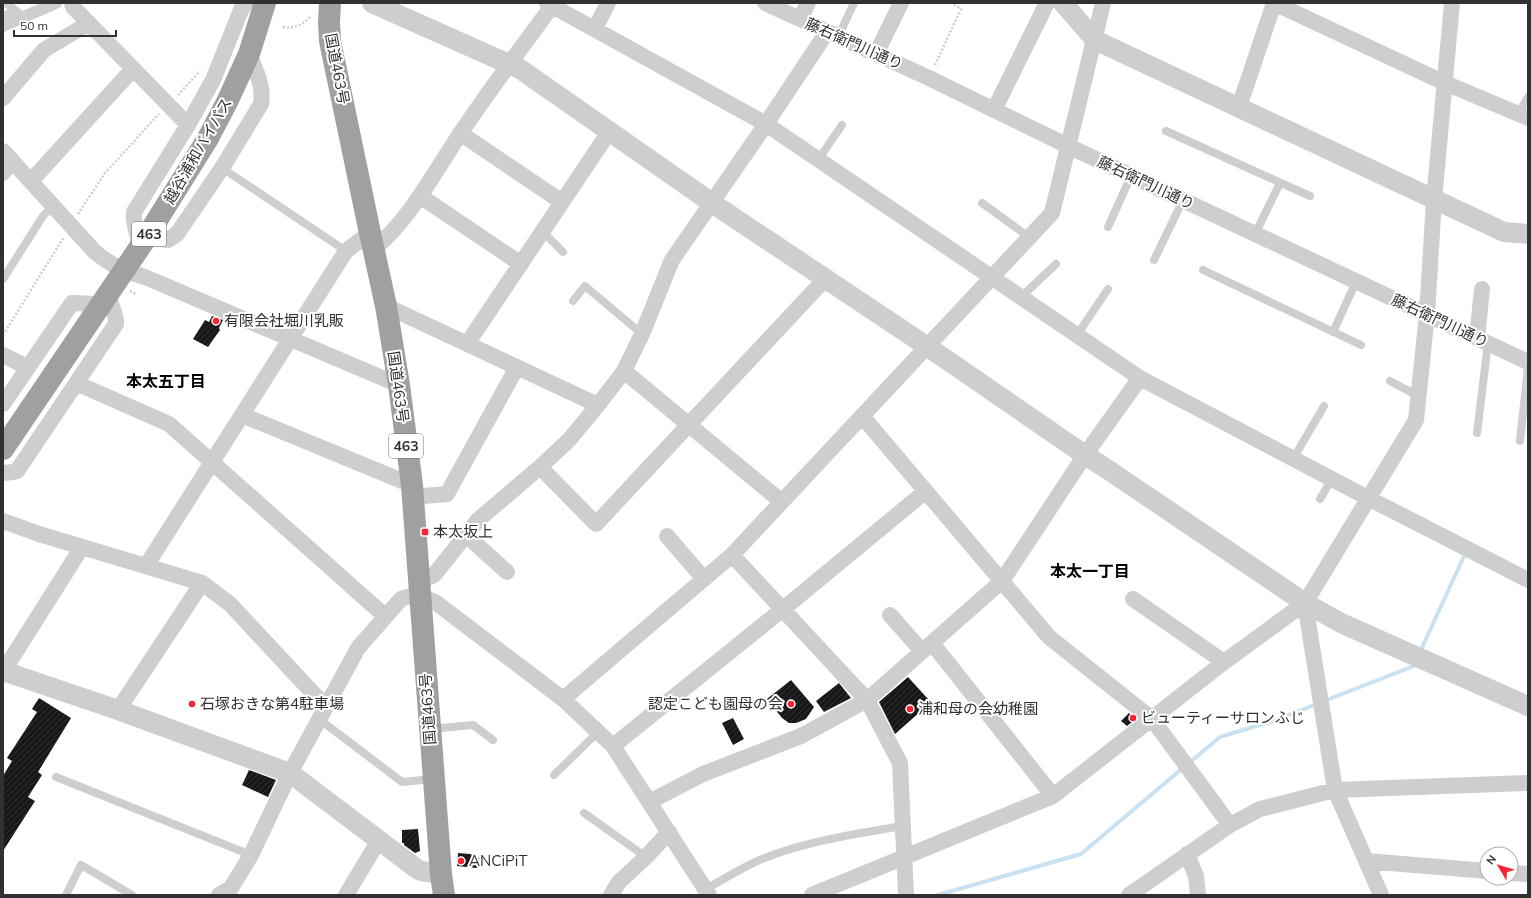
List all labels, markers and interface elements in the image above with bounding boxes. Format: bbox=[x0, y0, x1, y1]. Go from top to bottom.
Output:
scale bar bbox=[14, 12, 116, 38]
street label: 藤右衛門川通り bbox=[802, 14, 906, 74]
text: 50 m bbox=[20, 18, 48, 33]
street label: 国道463号 bbox=[321, 32, 354, 106]
street label: 越谷浦和バイパス bbox=[159, 94, 236, 208]
street label: 藤右衛門川通り bbox=[1095, 152, 1198, 213]
road number: 463 bbox=[132, 222, 166, 246]
street label: 藤右衛門川通り bbox=[1389, 290, 1492, 351]
place label: 有限会社堀川乳販 bbox=[224, 311, 344, 330]
marker: 有限会社堀川乳販 bbox=[211, 316, 221, 326]
street label: 国道463号 bbox=[384, 350, 413, 424]
district label: 本太五丁目 bbox=[126, 371, 206, 391]
road number: 463 bbox=[389, 434, 423, 458]
place label: 本太坂上 bbox=[433, 522, 493, 541]
marker: 本太坂上 bbox=[420, 527, 430, 537]
district label: 本太一丁目 bbox=[1050, 561, 1130, 581]
street label: 国道463号 bbox=[416, 672, 439, 746]
place label: 石塚おきな第4駐車場 bbox=[200, 694, 344, 713]
place label: 認定こども園母の会 bbox=[648, 694, 783, 713]
marker: 石塚おきな第4駐車場 bbox=[187, 699, 197, 709]
marker: 認定こども園母の会 bbox=[786, 699, 796, 709]
place label: 浦和母の会幼稚園 bbox=[918, 699, 1038, 718]
marker: 浦和母の会幼稚園 bbox=[905, 704, 915, 714]
place label: ビューティーサロンふじ bbox=[1141, 708, 1305, 727]
marker: ビューティーサロンふじ bbox=[1128, 713, 1138, 723]
north arrow bbox=[1479, 846, 1519, 886]
place label: ANCiPiT bbox=[469, 851, 527, 870]
text: N bbox=[1483, 852, 1499, 867]
marker: ANCiPiT bbox=[456, 856, 466, 866]

